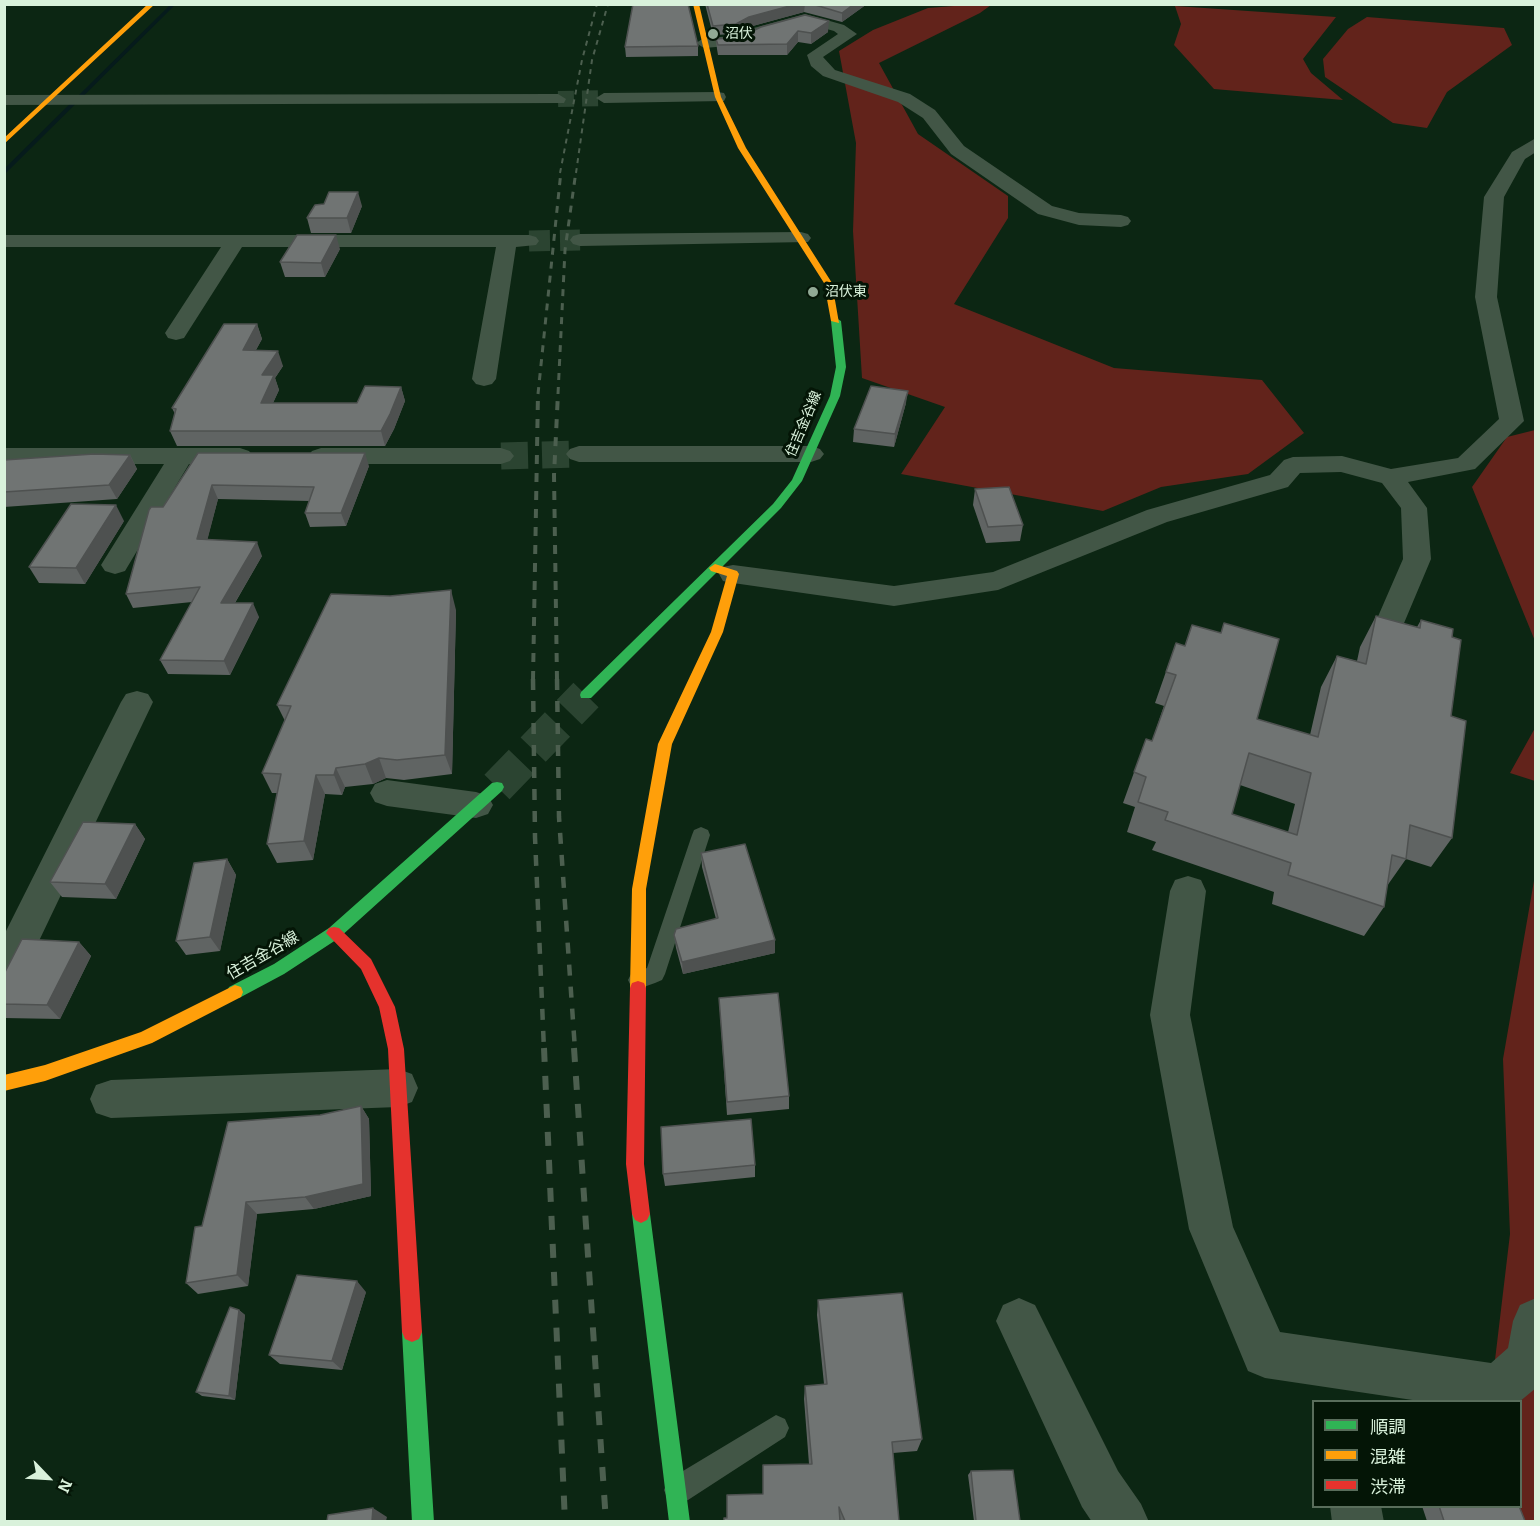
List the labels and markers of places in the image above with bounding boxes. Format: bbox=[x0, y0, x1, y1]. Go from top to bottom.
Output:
place label: 沼伏 bbox=[725, 26, 753, 42]
marker: 沼伏 bbox=[706, 27, 720, 41]
place label: 沼伏東 bbox=[825, 284, 867, 300]
marker: 沼伏東 bbox=[806, 285, 820, 299]

